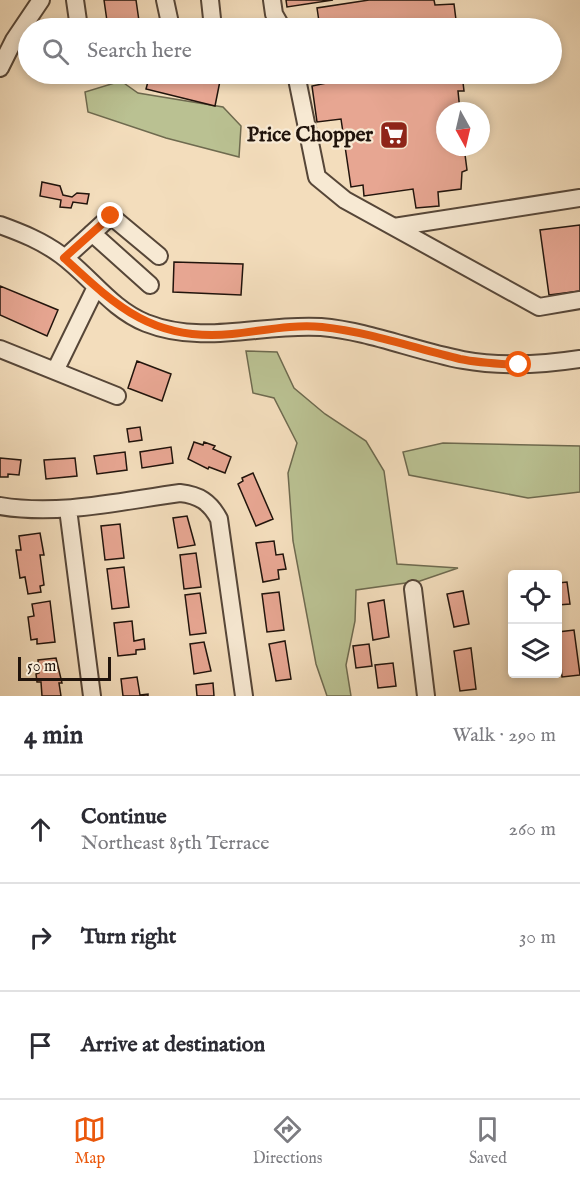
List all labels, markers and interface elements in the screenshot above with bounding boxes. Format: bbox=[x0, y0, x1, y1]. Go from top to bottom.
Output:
search box bbox=[18, 18, 562, 84]
icon: search bbox=[39, 35, 72, 68]
text: Search here bbox=[87, 37, 192, 65]
north arrow bbox=[436, 102, 490, 156]
supermarket icon: Price Chopper bbox=[378, 119, 410, 151]
place label: Price Chopper bbox=[247, 122, 373, 149]
route end bbox=[97, 202, 123, 228]
route start bbox=[505, 351, 531, 377]
map controls bbox=[508, 570, 562, 678]
button: locate bbox=[508, 570, 562, 624]
button: layers bbox=[508, 624, 562, 678]
scale bar bbox=[18, 654, 111, 682]
text: 50 m bbox=[27, 657, 56, 677]
text: 4 min bbox=[24, 719, 83, 752]
text: Walk · 290 m bbox=[452, 723, 556, 748]
text: Continue bbox=[81, 803, 167, 831]
icon: ahead bbox=[24, 813, 57, 846]
text: 260 m bbox=[509, 817, 556, 842]
text: Northeast 85th Terrace bbox=[81, 831, 269, 856]
icon: right bbox=[24, 921, 57, 954]
text: Turn right bbox=[81, 923, 176, 951]
text: 30 m bbox=[519, 925, 556, 950]
icon: arrive bbox=[24, 1029, 57, 1062]
text: Arrive at destination bbox=[81, 1031, 265, 1059]
tab: Map bbox=[73, 1113, 106, 1169]
tab: Directions bbox=[253, 1113, 322, 1169]
tab: Saved bbox=[469, 1113, 507, 1169]

